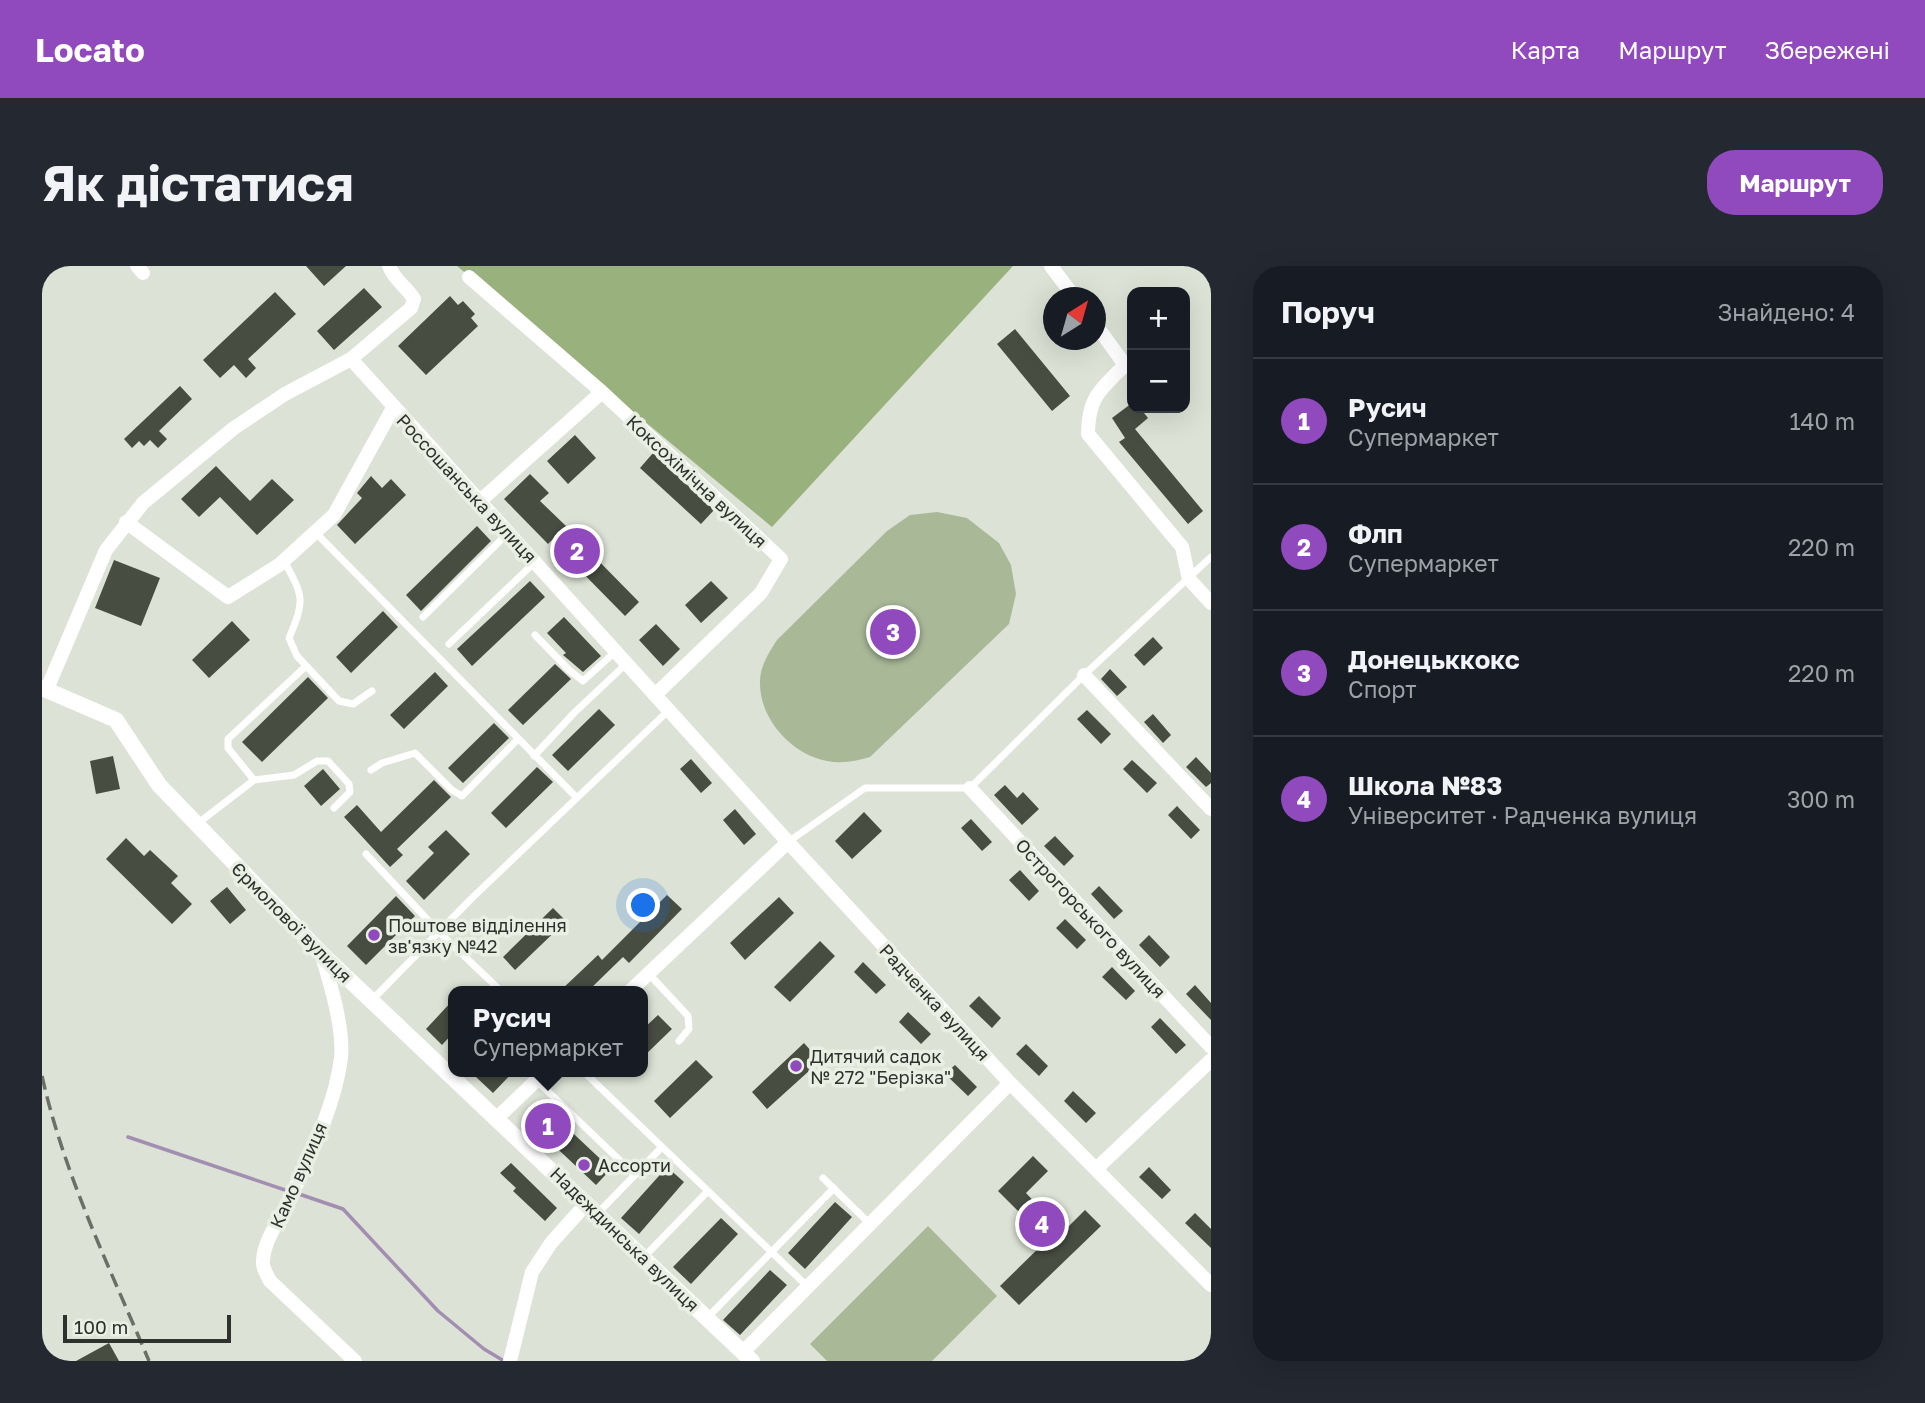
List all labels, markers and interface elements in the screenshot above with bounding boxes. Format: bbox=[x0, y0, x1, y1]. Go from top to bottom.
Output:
text: Locato bbox=[35, 30, 145, 69]
text: Карта bbox=[1511, 35, 1580, 64]
text: Маршрут bbox=[1618, 35, 1727, 64]
text: Збережені bbox=[1765, 35, 1890, 64]
button: Маршрут bbox=[1707, 150, 1883, 215]
text: Як дістатися bbox=[42, 153, 354, 212]
north arrow bbox=[1043, 287, 1106, 350]
map controls bbox=[1127, 287, 1190, 413]
button: + bbox=[1127, 287, 1190, 350]
text: Поруч bbox=[1281, 294, 1375, 330]
text: Знайдено: 4 bbox=[1717, 298, 1855, 326]
button: − bbox=[1127, 350, 1190, 413]
text: Русич bbox=[1348, 392, 1427, 423]
text: 1 bbox=[1298, 407, 1310, 435]
text: 140 m bbox=[1789, 407, 1855, 435]
street label: Россошанська вулиця bbox=[392, 409, 542, 567]
street label: Коксохімічна вулиця bbox=[622, 410, 772, 552]
text: Супермаркет bbox=[1348, 423, 1499, 451]
text: Флп bbox=[1348, 518, 1403, 549]
pin: 2 bbox=[554, 525, 600, 577]
text: 2 bbox=[1297, 533, 1311, 561]
text: 220 m bbox=[1788, 533, 1855, 561]
text: Супермаркет bbox=[1348, 549, 1499, 577]
pin: 3 bbox=[870, 606, 916, 658]
text: Донецьккокс bbox=[1348, 644, 1520, 675]
text: 3 bbox=[1297, 659, 1311, 687]
text: 220 m bbox=[1788, 659, 1855, 687]
text: Спорт bbox=[1348, 675, 1416, 703]
text: Школа №83 bbox=[1348, 770, 1502, 801]
text: 4 bbox=[1297, 785, 1311, 813]
text: 300 m bbox=[1787, 785, 1855, 813]
text: Університет · Радченка вулиця bbox=[1348, 801, 1697, 829]
street label: Острогорського вулиця bbox=[1011, 834, 1171, 1002]
street label: Єрмолової вулиця bbox=[227, 857, 357, 987]
your location bbox=[626, 888, 660, 922]
place label: Поштове відділення зв'язку №42 bbox=[388, 914, 567, 957]
marker: Поштове відділення зв'язку №42 bbox=[366, 927, 382, 943]
street label: Радченка вулиця bbox=[875, 939, 995, 1065]
popup bbox=[448, 986, 648, 1077]
text: Русич bbox=[473, 1002, 551, 1033]
text: Супермаркет bbox=[473, 1033, 623, 1061]
place label: Дитячий садок № 272 "Берізка" bbox=[810, 1045, 951, 1088]
marker: Дитячий садок № 272 "Берізка" bbox=[788, 1058, 804, 1074]
pin: 1 bbox=[525, 1100, 571, 1152]
street label: Камо вулиця bbox=[265, 1119, 331, 1231]
place label: Ассорти bbox=[598, 1154, 671, 1176]
marker: Ассорти bbox=[576, 1157, 592, 1173]
street label: Надєждинська вулиця bbox=[546, 1162, 704, 1316]
pin: 4 bbox=[1019, 1198, 1065, 1250]
scale bar bbox=[63, 1312, 231, 1344]
text: 100 m bbox=[74, 1315, 128, 1338]

